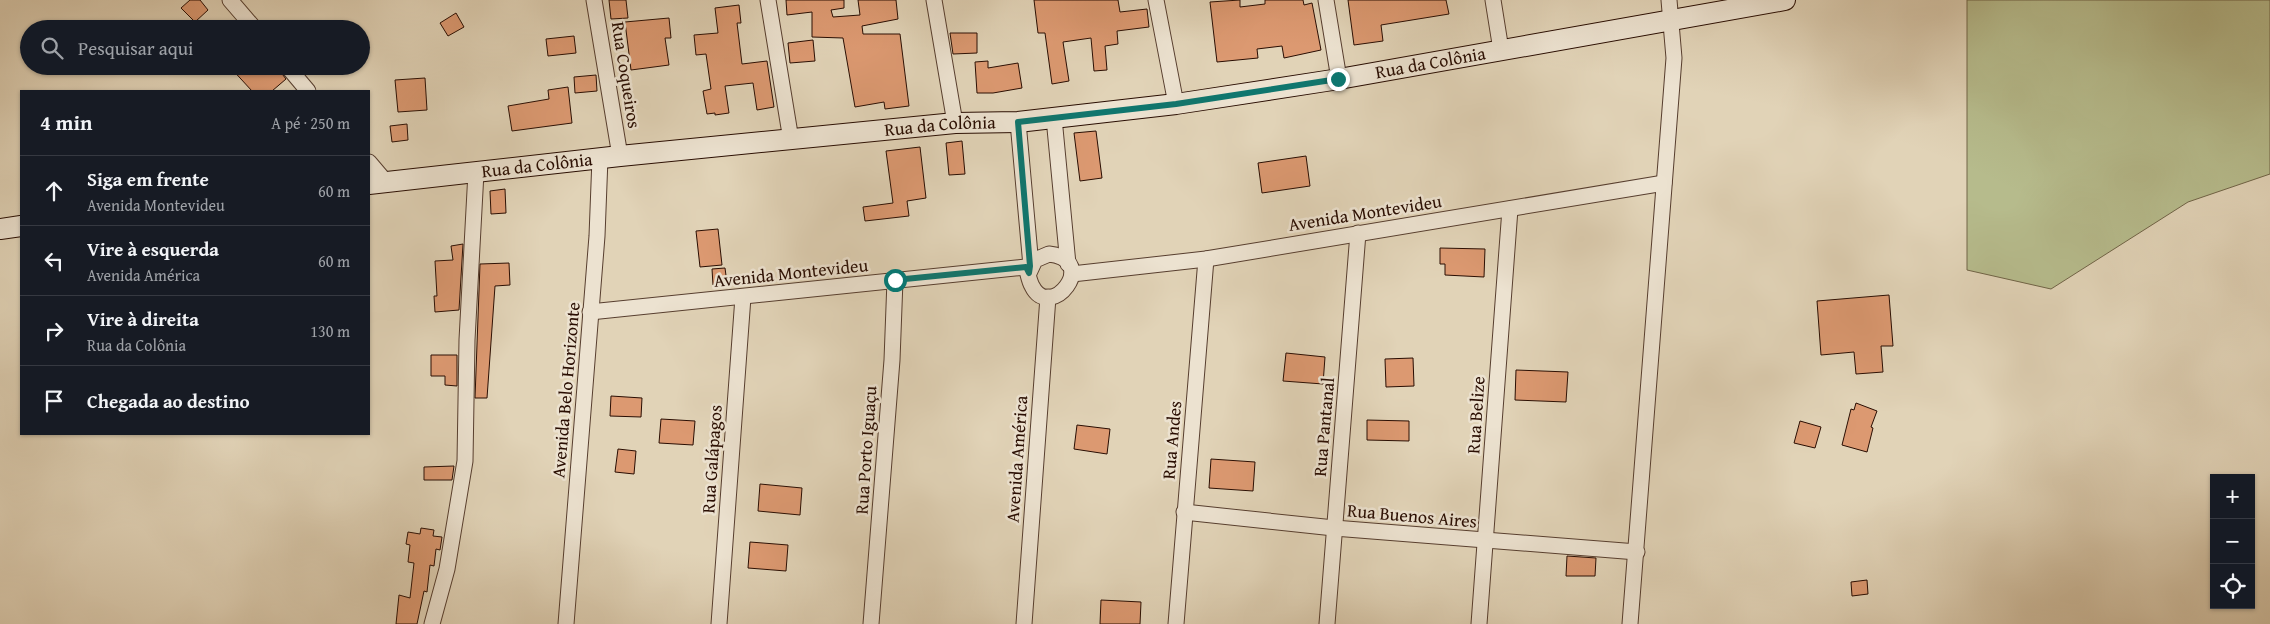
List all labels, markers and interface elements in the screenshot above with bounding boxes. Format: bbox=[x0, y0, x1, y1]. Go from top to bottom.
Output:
search box bbox=[20, 20, 370, 75]
street label: Rua Coqueiros bbox=[605, 20, 648, 130]
icon: search bbox=[38, 34, 66, 62]
text: Pesquisar aqui bbox=[78, 34, 193, 62]
street label: Rua da Colônia bbox=[1373, 39, 1488, 85]
route end bbox=[1327, 68, 1350, 91]
text: 4 min bbox=[40, 107, 92, 138]
street label: Rua da Colônia bbox=[883, 108, 996, 143]
text: A pé · 250 m bbox=[271, 111, 350, 135]
street label: Rua da Colônia bbox=[480, 145, 594, 184]
text: Siga em frente bbox=[87, 165, 209, 193]
icon: ahead bbox=[40, 177, 68, 205]
text: 60 m bbox=[318, 179, 350, 203]
street label: Avenida Montevideu bbox=[1286, 187, 1444, 238]
text: Avenida Montevideu bbox=[87, 193, 225, 217]
text: Vire à esquerda bbox=[87, 235, 219, 263]
icon: left bbox=[40, 247, 68, 275]
text: 60 m bbox=[318, 249, 350, 273]
street label: Avenida Montevideu bbox=[713, 251, 870, 294]
text: Avenida América bbox=[87, 263, 200, 287]
route start bbox=[884, 269, 907, 292]
street label: Avenida Belo Horizonte bbox=[544, 301, 587, 479]
text: Vire à direita bbox=[87, 305, 199, 333]
icon: right bbox=[40, 317, 68, 345]
text: 130 m bbox=[310, 319, 350, 343]
text: Rua da Colônia bbox=[87, 333, 186, 357]
street label: Rua Belize bbox=[1459, 375, 1492, 455]
street label: Rua Pantanal bbox=[1306, 376, 1341, 478]
street label: Rua Porto Iguaçu bbox=[848, 385, 883, 515]
icon: arrive bbox=[40, 387, 68, 415]
text: Chegada ao destino bbox=[87, 387, 250, 415]
street label: Avenida América bbox=[999, 394, 1034, 523]
street label: Rua Andes bbox=[1155, 400, 1188, 480]
street label: Rua Galápagos bbox=[694, 404, 729, 514]
map controls bbox=[2210, 474, 2255, 609]
button: + bbox=[2210, 474, 2255, 519]
street label: Rua Buenos Aires bbox=[1346, 496, 1478, 535]
button: − bbox=[2210, 519, 2255, 564]
button: locate bbox=[2210, 564, 2255, 609]

